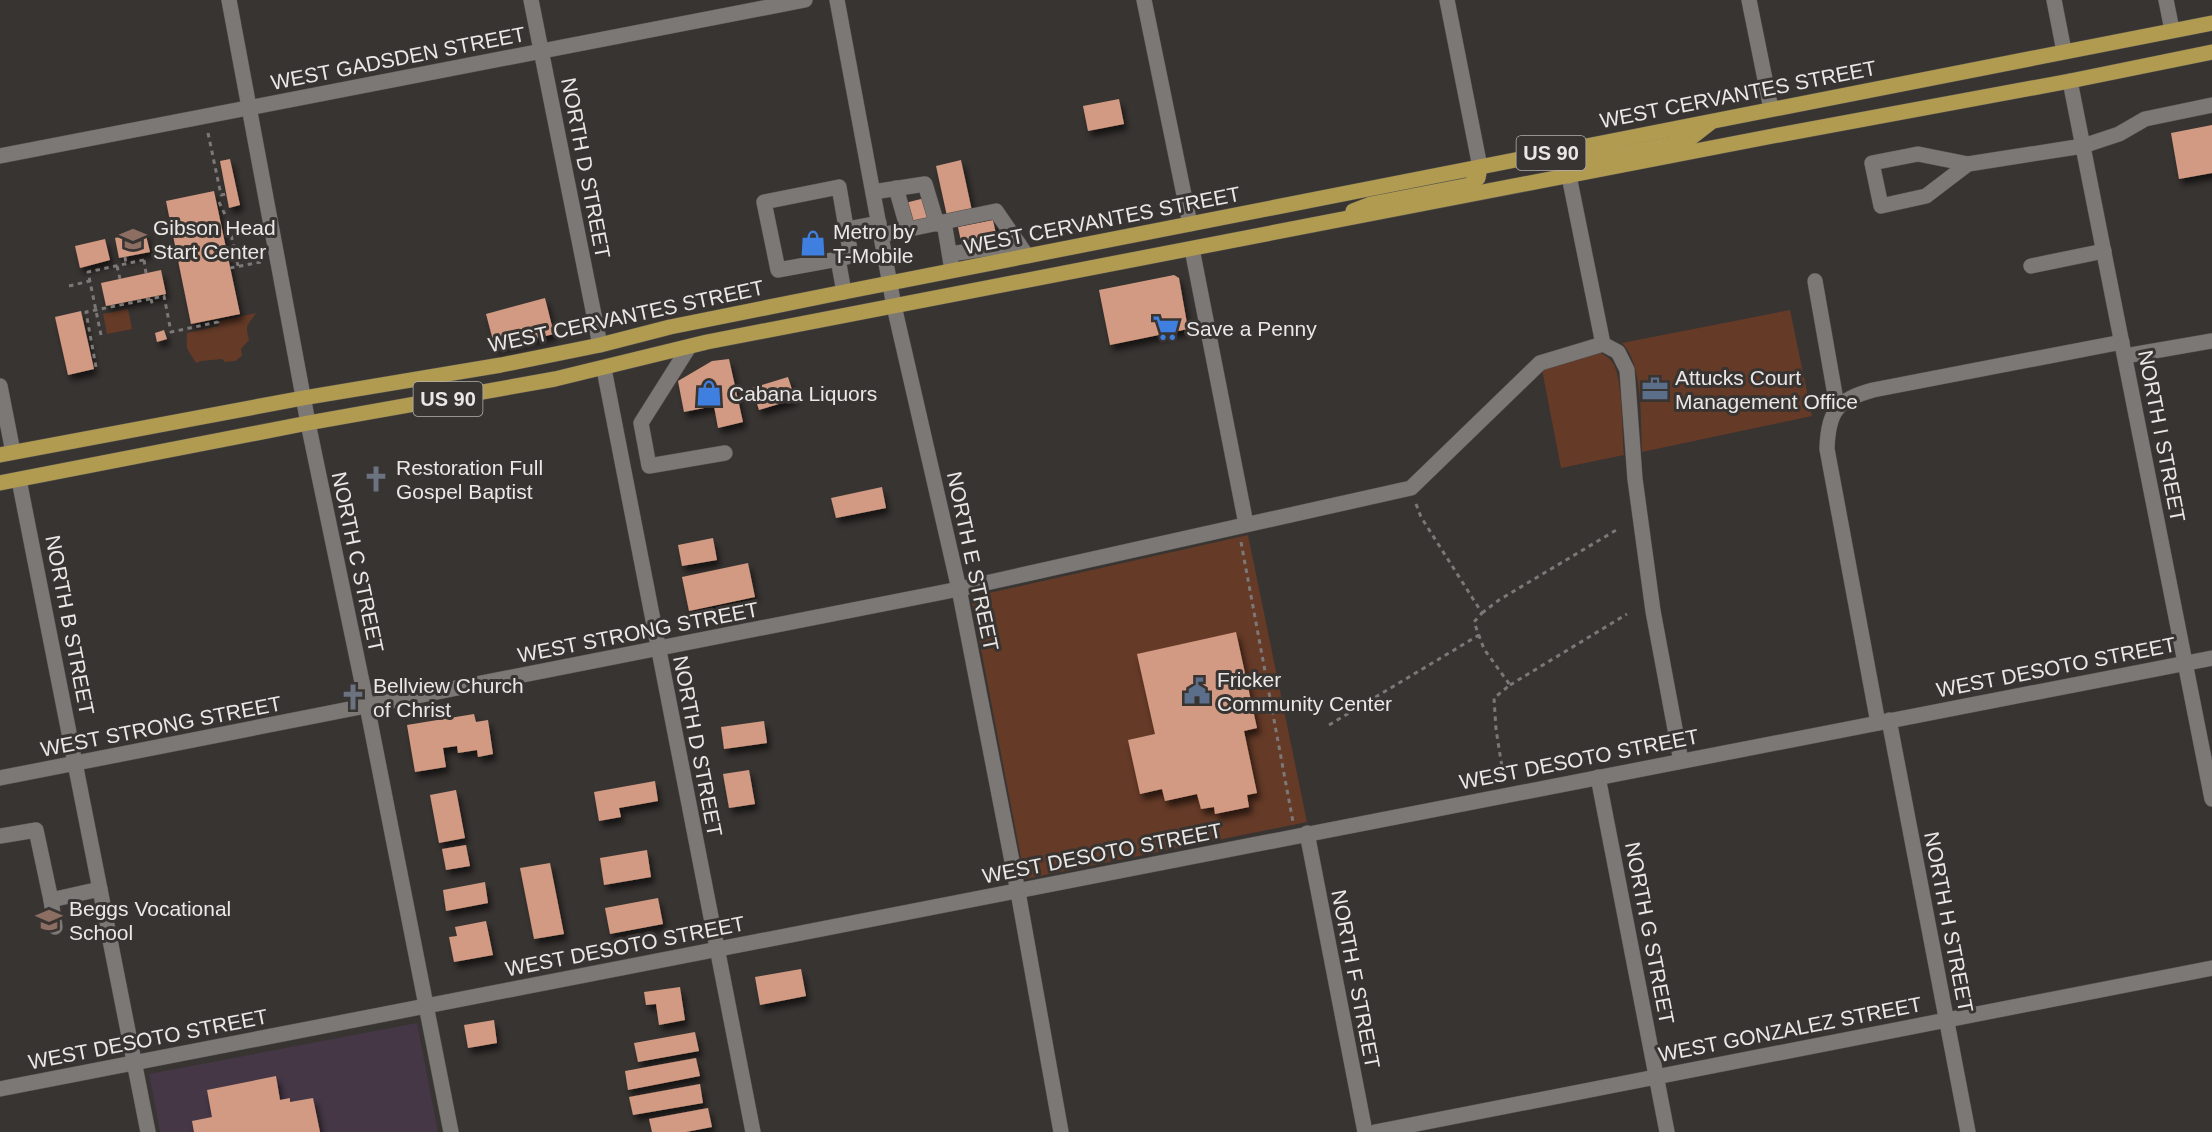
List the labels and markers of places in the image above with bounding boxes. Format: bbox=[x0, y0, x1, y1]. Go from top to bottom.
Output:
place label: Gibson Head Start Center bbox=[153, 216, 276, 263]
place label: Metro by T-Mobile bbox=[833, 220, 915, 267]
school or university icon: Gibson Head Start Center bbox=[118, 224, 148, 254]
shop icon: Metro by T-Mobile bbox=[798, 228, 828, 258]
supermarket icon: Save a Penny bbox=[1151, 313, 1181, 343]
place label: Save a Penny bbox=[1186, 317, 1317, 340]
place label: Attucks Court Management Office bbox=[1675, 366, 1858, 413]
office icon: Attucks Court Management Office bbox=[1640, 374, 1670, 404]
shop icon: Cabana Liquors bbox=[694, 378, 724, 408]
place label: Cabana Liquors bbox=[729, 382, 877, 405]
place label: Restoration Full Gospel Baptist bbox=[396, 456, 543, 503]
church icon: Restoration Full Gospel Baptist bbox=[361, 464, 391, 494]
place label: Fricker Community Center bbox=[1217, 668, 1392, 715]
place label: Bellview Church of Christ bbox=[373, 674, 524, 721]
public building icon: Fricker Community Center bbox=[1182, 676, 1212, 706]
church icon: Bellview Church of Christ bbox=[338, 682, 368, 712]
place label: Beggs Vocational School bbox=[69, 897, 231, 944]
school or university icon: Beggs Vocational School bbox=[34, 905, 64, 935]

